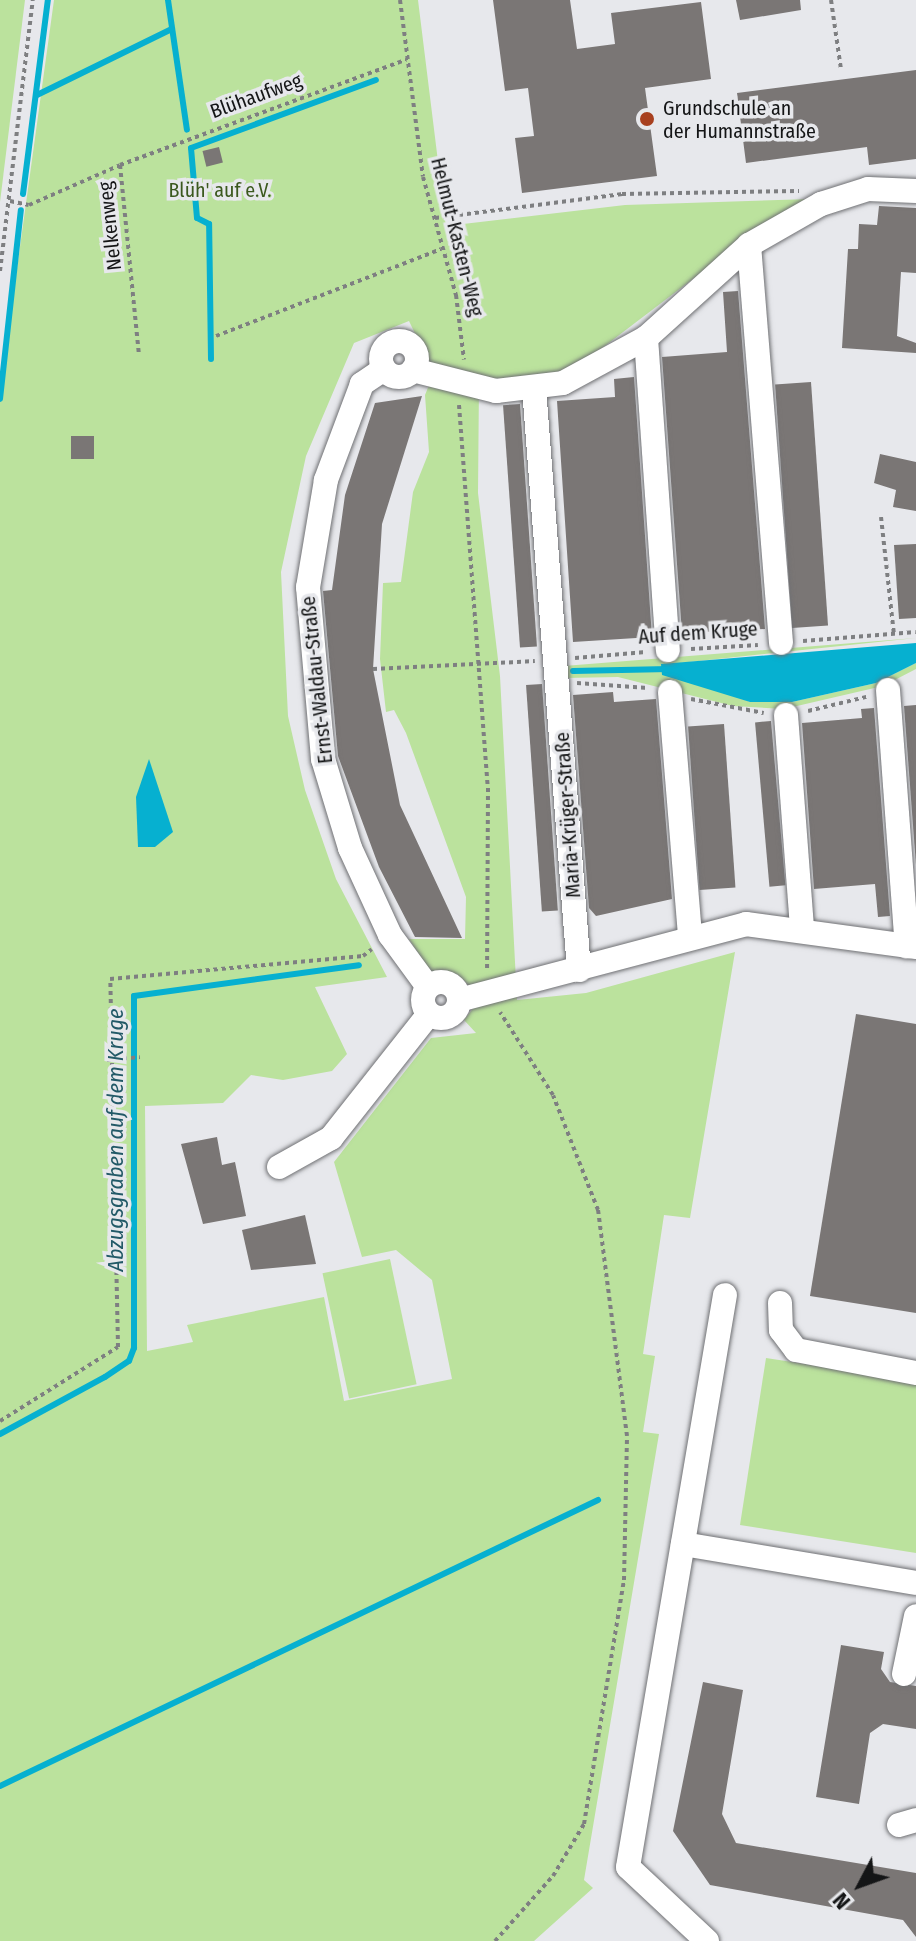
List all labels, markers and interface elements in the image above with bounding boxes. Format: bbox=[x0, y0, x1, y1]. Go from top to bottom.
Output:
street label: Blühaufweg bbox=[207, 68, 305, 124]
place label: Grundschule an der Humannstraße bbox=[663, 96, 816, 143]
marker: Grundschule an der Humannstraße bbox=[638, 110, 656, 128]
street label: Helmut-Kasten-Weg bbox=[426, 155, 488, 319]
park label: Blüh' auf e.V. bbox=[168, 178, 272, 202]
street label: Nelkenweg bbox=[93, 180, 127, 272]
street label: Ernst-Waldau-Straße bbox=[296, 595, 338, 765]
street label: Auf dem Kruge bbox=[638, 617, 758, 649]
street label: Maria-Krüger-Straße bbox=[550, 731, 586, 899]
water label: Abzugsgraben auf dem Kruge bbox=[103, 1008, 129, 1272]
north arrow bbox=[820, 1845, 900, 1925]
text: N bbox=[827, 1887, 856, 1915]

